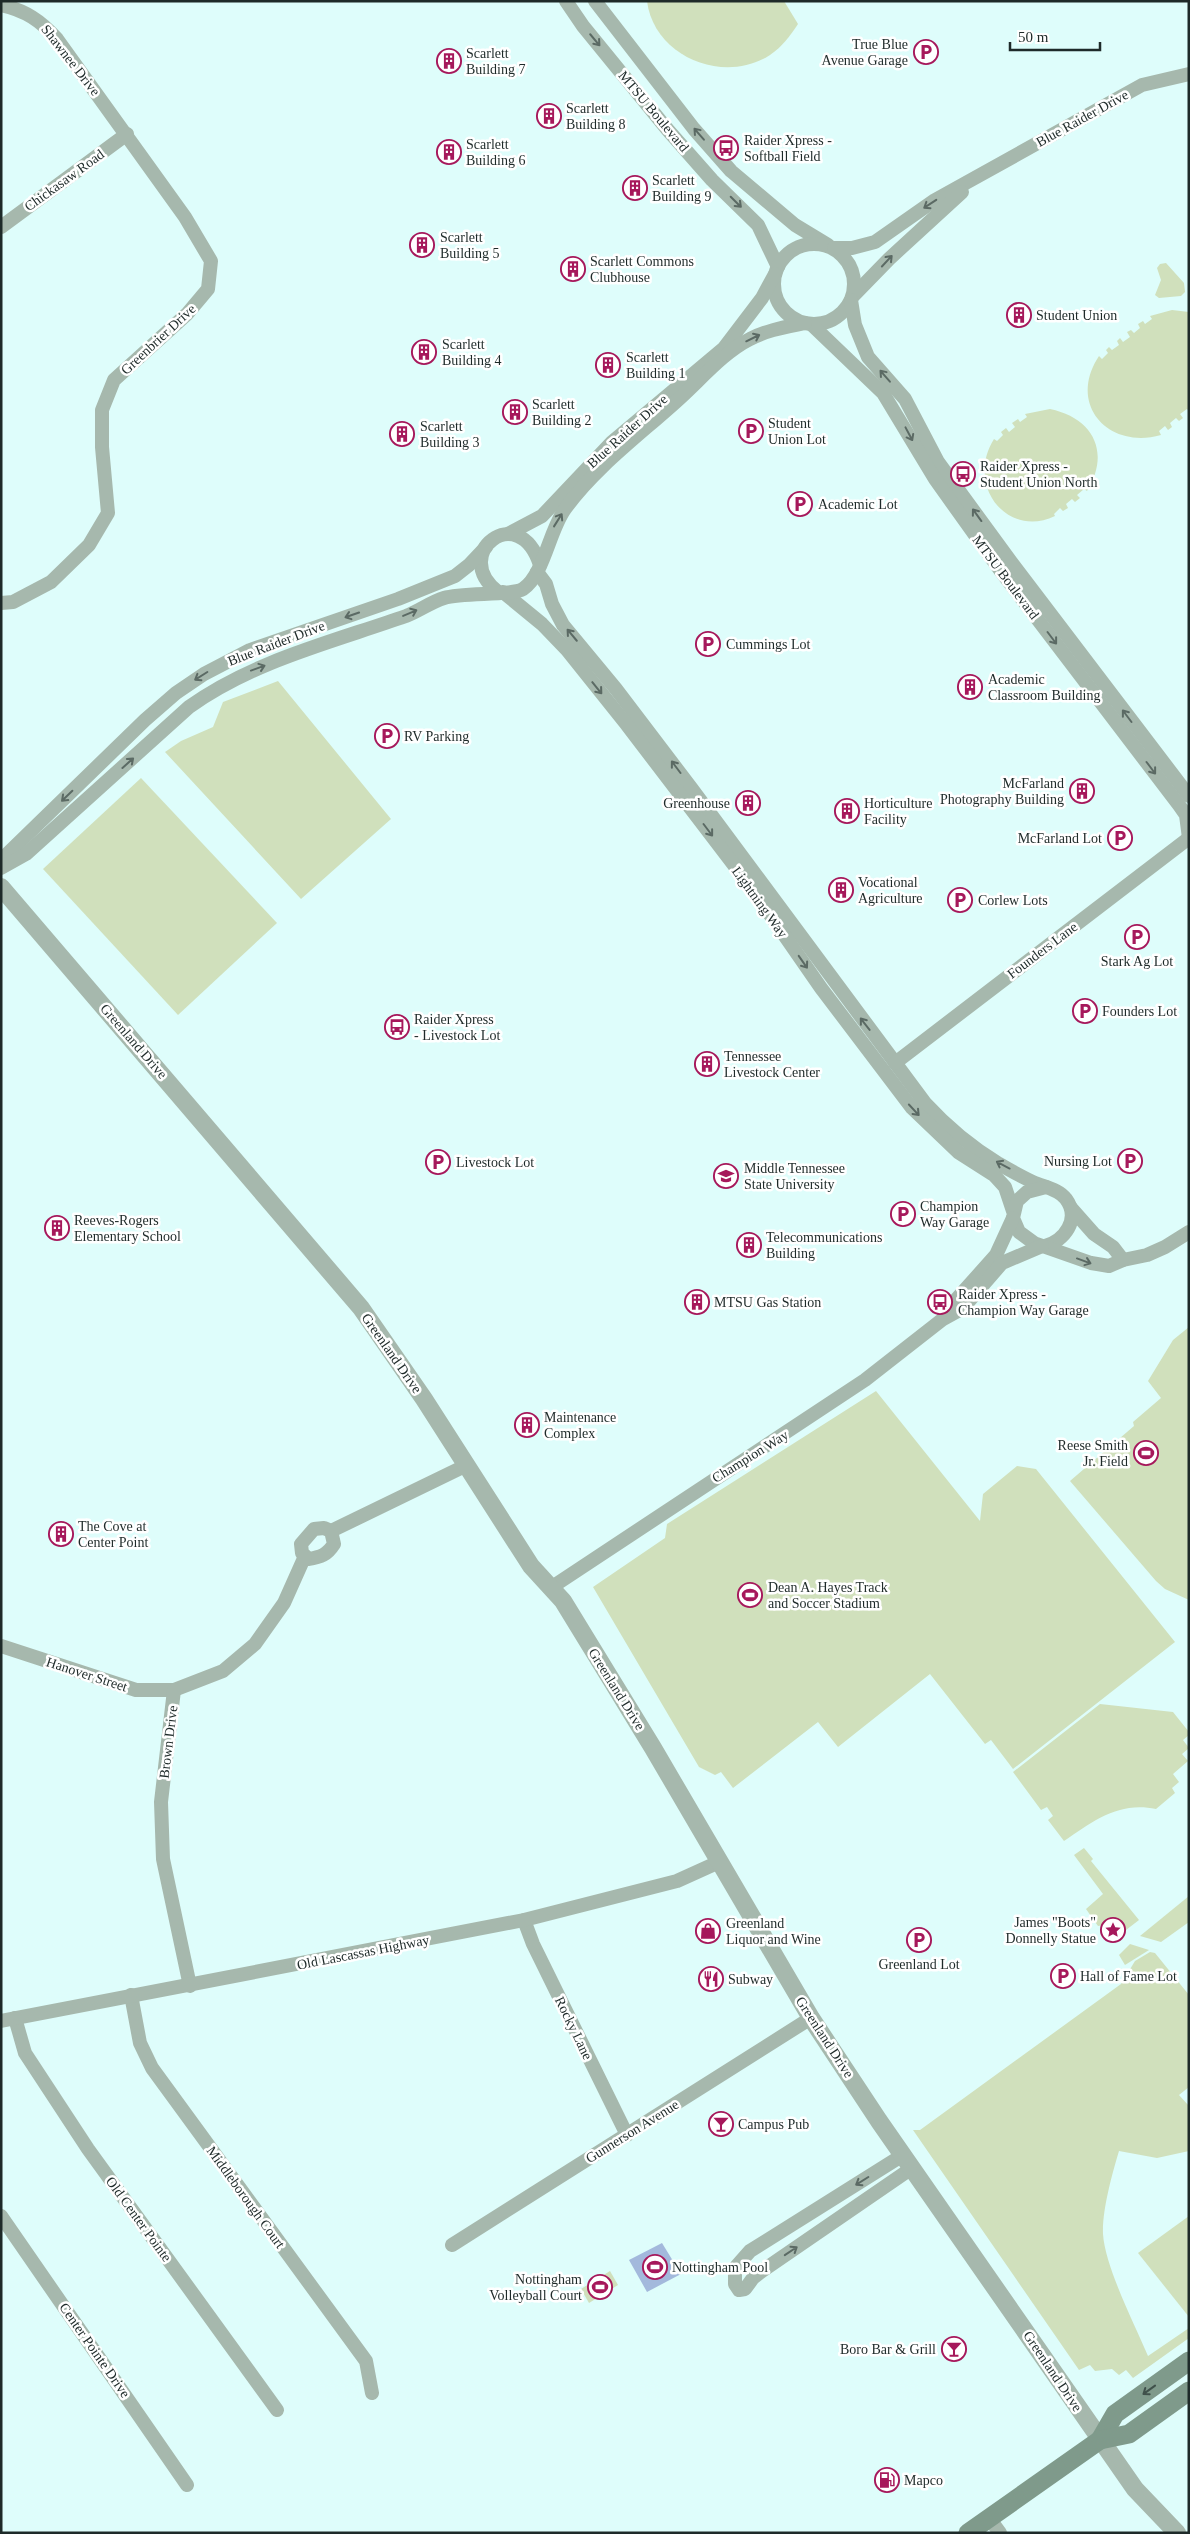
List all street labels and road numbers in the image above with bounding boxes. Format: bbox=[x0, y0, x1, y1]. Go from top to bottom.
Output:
street label: Shawnee Drive bbox=[38, 22, 103, 99]
street label: MTSU Boulevard bbox=[616, 68, 692, 155]
street label: Blue Raider Drive bbox=[1034, 87, 1131, 150]
street label: Chickasaw Road bbox=[22, 147, 107, 214]
street label: Greenbrier Drive bbox=[118, 301, 199, 378]
street label: Blue Raider Drive bbox=[584, 391, 670, 471]
street label: MTSU Boulevard bbox=[969, 533, 1042, 622]
street label: Blue Raider Drive bbox=[226, 618, 327, 669]
street label: Lightning Way bbox=[729, 864, 790, 941]
street label: Founders Lane bbox=[1004, 919, 1080, 982]
street label: Greenland Drive bbox=[97, 1001, 170, 1082]
street label: Greenland Drive bbox=[359, 1311, 425, 1396]
street label: Champion Way bbox=[709, 1427, 791, 1486]
street label: Greenland Drive bbox=[585, 1646, 648, 1733]
street label: Hanover Street bbox=[44, 1654, 129, 1695]
street label: Brown Drive bbox=[157, 1705, 180, 1779]
street label: Old Lascassas Highway bbox=[296, 1932, 431, 1973]
street label: Rocky Lane bbox=[552, 1994, 595, 2062]
street label: Greenland Drive bbox=[793, 1994, 856, 2081]
street label: Gunnerson Avenue bbox=[583, 2097, 681, 2166]
street label: Middleborough Court bbox=[204, 2143, 288, 2251]
street label: Old Center Pointe bbox=[103, 2174, 174, 2265]
street label: Center Pointe Drive bbox=[56, 2300, 133, 2400]
street label: Greenland Drive bbox=[1020, 2328, 1085, 2414]

